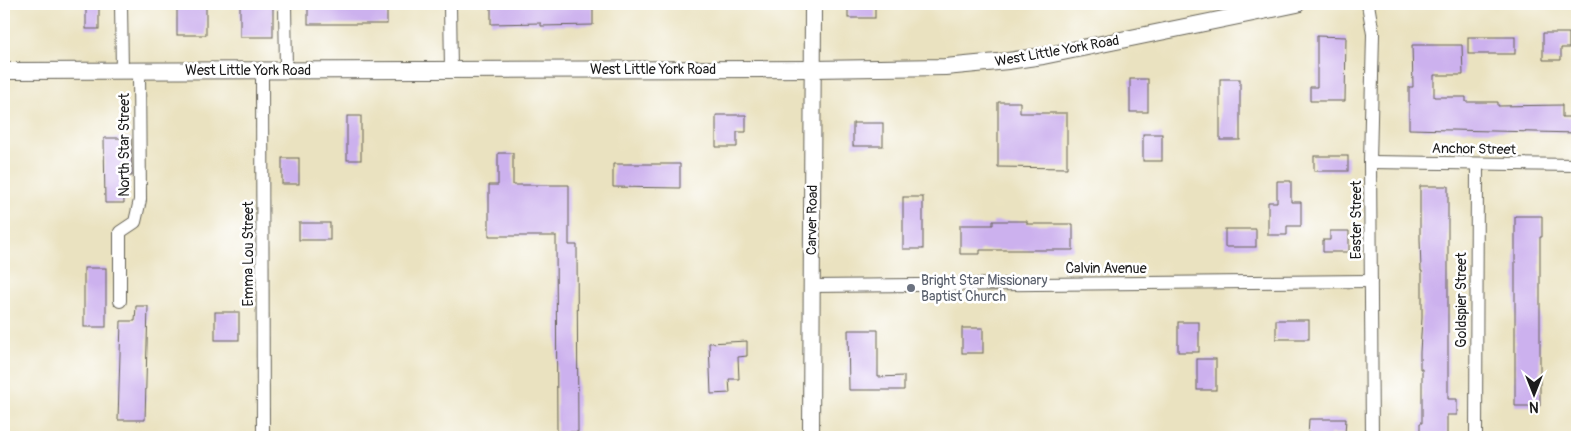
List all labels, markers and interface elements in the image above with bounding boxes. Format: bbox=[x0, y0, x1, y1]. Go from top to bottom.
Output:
street label: West Little York Road bbox=[993, 32, 1121, 70]
street label: West Little York Road bbox=[590, 61, 716, 78]
street label: West Little York Road bbox=[185, 62, 311, 79]
street label: North Star Street bbox=[116, 93, 133, 197]
street label: Anchor Street bbox=[1432, 140, 1517, 158]
street label: Easter Street bbox=[1348, 180, 1365, 259]
street label: Carver Road bbox=[803, 185, 821, 255]
street label: Emma Lou Street bbox=[240, 201, 257, 307]
street label: Goldspier Street bbox=[1453, 252, 1470, 348]
street label: Calvin Avenue bbox=[1065, 260, 1147, 277]
place label: Bright Star Missionary Baptist Church bbox=[921, 272, 1048, 305]
marker: Bright Star Missionary Baptist Church bbox=[905, 282, 917, 294]
north arrow bbox=[1508, 368, 1558, 418]
text: N bbox=[1529, 398, 1539, 415]

